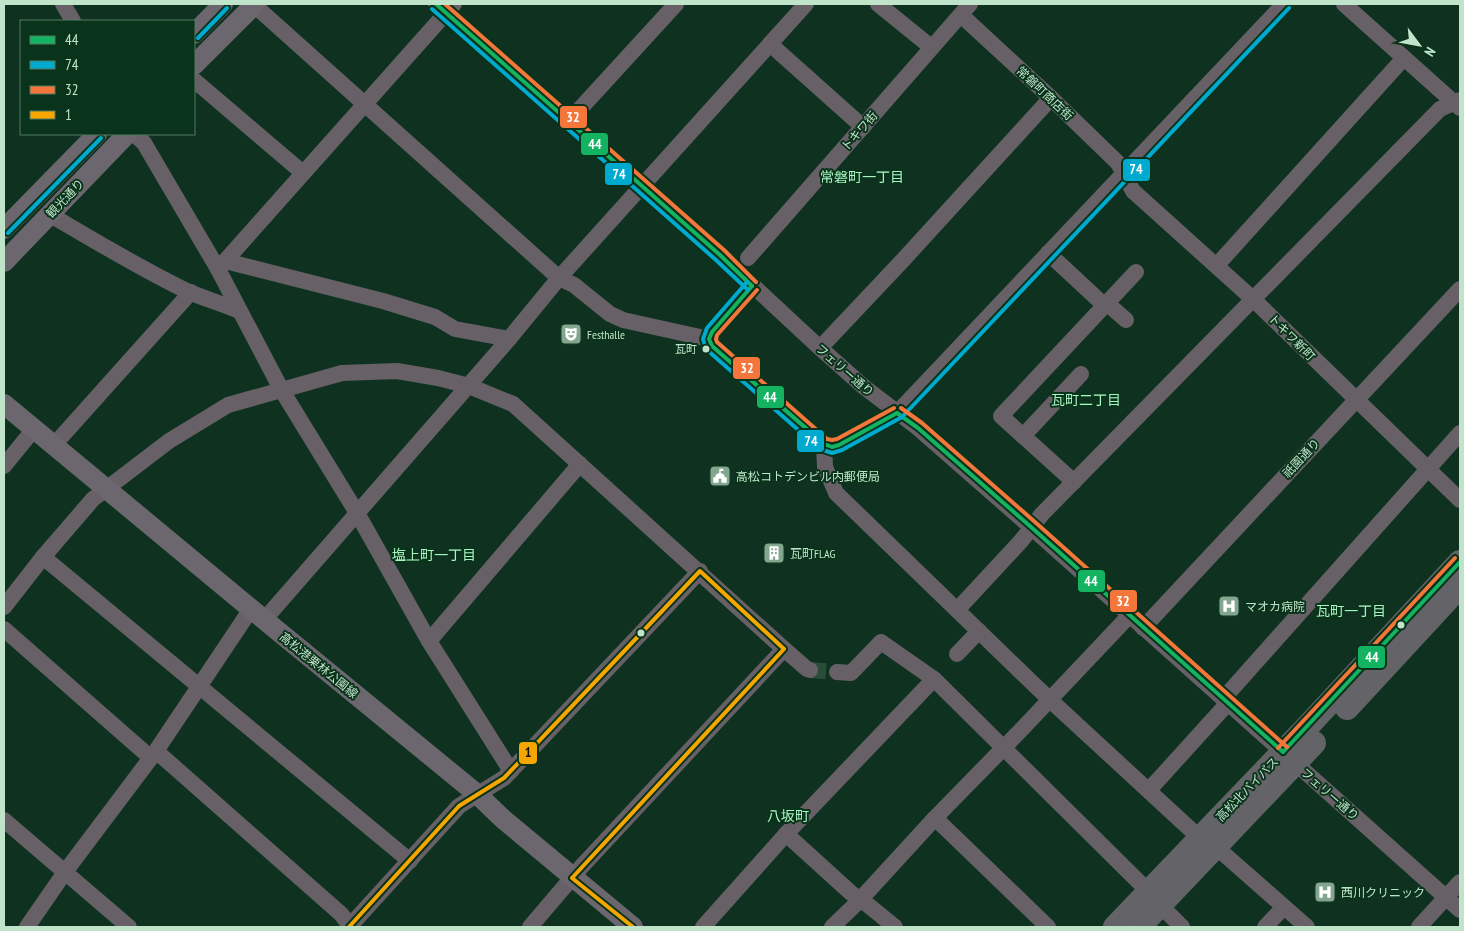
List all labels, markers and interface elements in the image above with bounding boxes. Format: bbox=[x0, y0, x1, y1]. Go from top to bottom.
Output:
legend bbox=[20, 20, 195, 135]
north arrow bbox=[1394, 20, 1444, 70]
text: 44 bbox=[65, 30, 79, 49]
text: N bbox=[1420, 44, 1440, 60]
text: 74 bbox=[65, 55, 79, 74]
street label: 常磐町商店街 bbox=[1014, 63, 1076, 123]
text: 32 bbox=[65, 80, 79, 99]
text: 1 bbox=[65, 105, 72, 124]
line badge: 32 bbox=[559, 105, 588, 129]
text: 32 bbox=[566, 108, 580, 126]
street label: トキワ街 bbox=[838, 108, 880, 154]
line badge: 44 bbox=[580, 132, 609, 156]
text: 44 bbox=[588, 135, 602, 153]
line badge: 74 bbox=[1122, 158, 1151, 182]
text: 74 bbox=[1129, 160, 1143, 178]
line badge: 74 bbox=[604, 162, 633, 186]
text: 74 bbox=[612, 165, 626, 183]
district label: 常磐町一丁目 bbox=[820, 168, 904, 186]
street label: 観光通り bbox=[43, 176, 87, 220]
street label: トキワ新町 bbox=[1265, 310, 1319, 364]
theatre icon: Festhalle bbox=[559, 322, 583, 346]
place label: Festhalle bbox=[587, 327, 625, 342]
street label: フェリー通り bbox=[813, 341, 877, 399]
place label: 瓦町 bbox=[675, 342, 697, 356]
marker: 瓦町 bbox=[701, 344, 711, 354]
line badge: 32 bbox=[732, 356, 761, 380]
text: 32 bbox=[740, 359, 754, 377]
line badge: 44 bbox=[756, 385, 785, 409]
text: 44 bbox=[763, 388, 777, 406]
district label: 瓦町二丁目 bbox=[1051, 391, 1121, 409]
line badge: 74 bbox=[796, 429, 825, 453]
text: 74 bbox=[804, 432, 818, 450]
street label: 祇園通り bbox=[1279, 435, 1323, 481]
public building icon: 高松コトデンビル内郵便局 bbox=[708, 464, 732, 488]
place label: 高松コトデンビル内郵便局 bbox=[736, 469, 880, 484]
building icon: 瓦町FLAG bbox=[762, 541, 786, 565]
district label: 塩上町一丁目 bbox=[392, 546, 476, 564]
place label: 瓦町FLAG bbox=[790, 546, 835, 561]
line badge: 44 bbox=[1077, 569, 1106, 593]
text: 44 bbox=[1084, 572, 1098, 590]
line badge: 32 bbox=[1109, 589, 1138, 613]
text: 32 bbox=[1116, 592, 1130, 610]
hospital icon: マオカ病院 bbox=[1217, 594, 1241, 618]
place label: マオカ病院 bbox=[1245, 599, 1305, 614]
district label: 瓦町一丁目 bbox=[1316, 602, 1386, 620]
unlabelled marker bbox=[1396, 620, 1406, 630]
unlabelled marker bbox=[636, 628, 646, 638]
street label: 高松港栗林公園線 bbox=[277, 629, 361, 701]
line badge: 44 bbox=[1357, 645, 1386, 669]
text: 44 bbox=[1365, 648, 1379, 666]
line badge: 1 bbox=[518, 741, 538, 765]
text: 1 bbox=[525, 743, 531, 761]
street label: 高松北バイパス bbox=[1213, 754, 1281, 824]
street label: フェリー通り bbox=[1298, 765, 1362, 823]
district label: 八坂町 bbox=[767, 807, 809, 825]
hospital icon: 西川クリニック bbox=[1313, 880, 1337, 904]
place label: 西川クリニック bbox=[1341, 885, 1425, 900]

